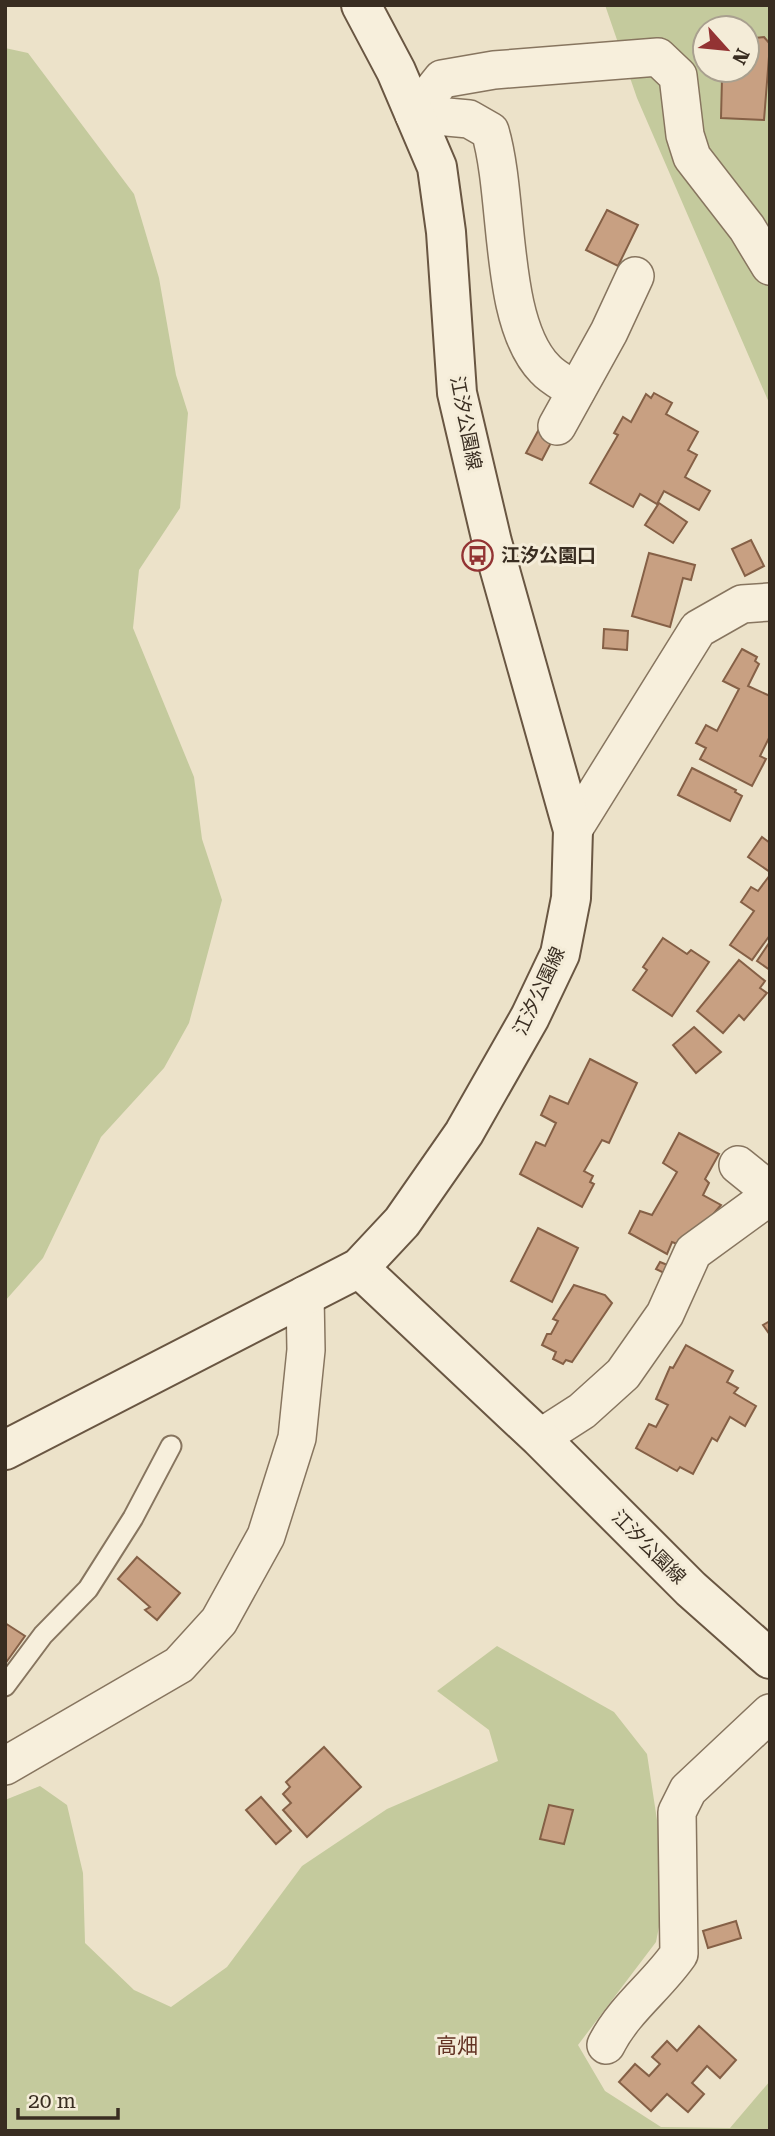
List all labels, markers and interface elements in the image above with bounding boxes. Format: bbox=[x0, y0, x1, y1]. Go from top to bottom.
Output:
north arrow bbox=[691, 14, 761, 84]
text: N bbox=[727, 45, 754, 69]
street label: 江汐公園線 bbox=[446, 374, 486, 472]
bus stop icon: 江汐公園口 bbox=[461, 538, 495, 572]
place label: 江汐公園口 bbox=[501, 544, 596, 567]
street label: 江汐公園線 bbox=[508, 943, 570, 1039]
street label: 江汐公園線 bbox=[607, 1505, 691, 1589]
district label: 高畑 bbox=[436, 2034, 478, 2058]
scale bar bbox=[18, 2076, 117, 2120]
text: 20 m bbox=[28, 2089, 76, 2113]

